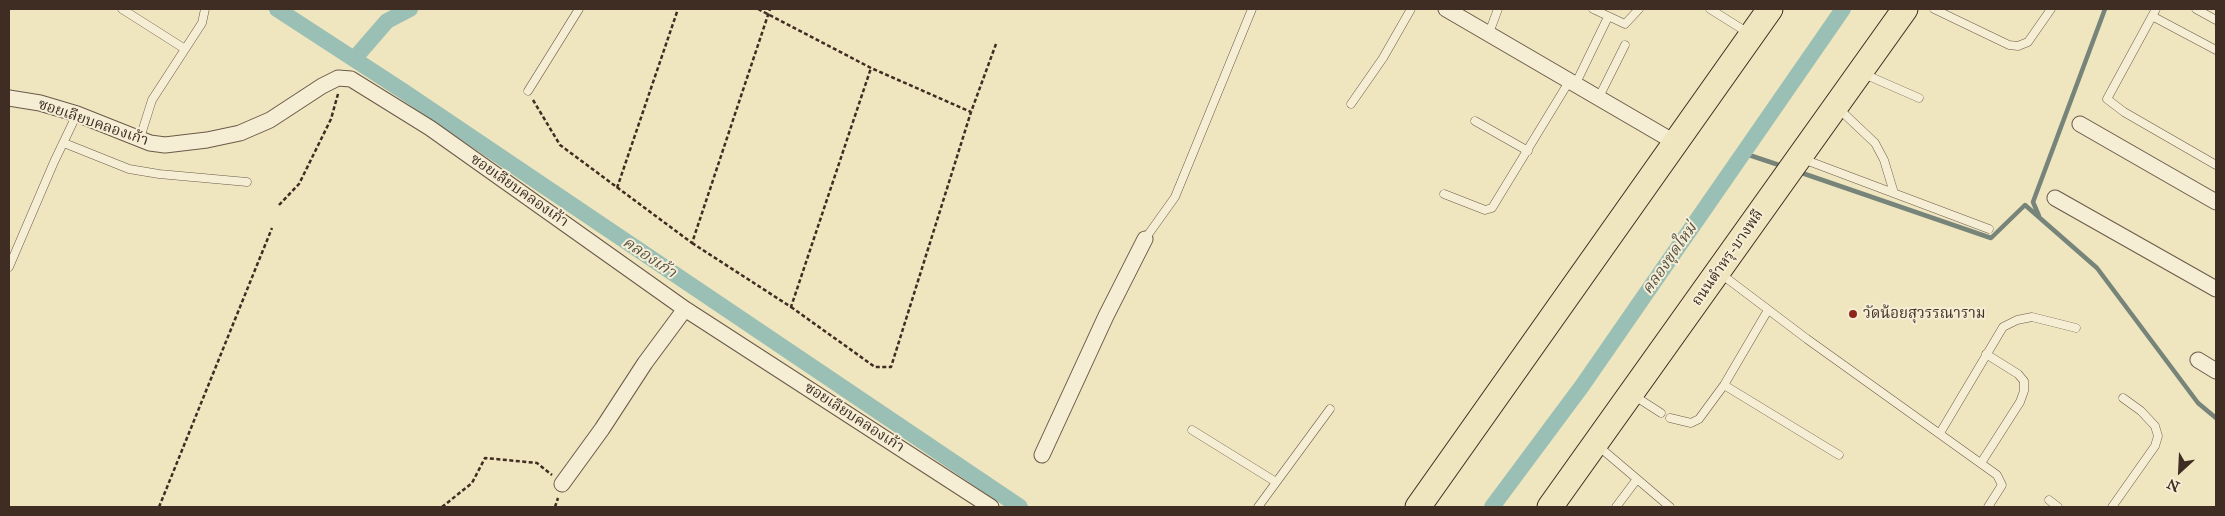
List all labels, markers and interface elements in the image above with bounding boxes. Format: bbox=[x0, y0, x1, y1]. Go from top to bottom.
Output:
street label: ซอยเลียบคลองเก้า bbox=[35, 96, 151, 150]
street label: ซอยเลียบคลองเก้า bbox=[466, 150, 572, 232]
street label: ถนนตำหรุ-บางพลี bbox=[1688, 207, 1768, 309]
water label: คลองขุดใหม่ bbox=[1638, 220, 1702, 298]
water label: คลองเก้า bbox=[619, 233, 679, 283]
place label: วัดน้อยสุวรรณาราม bbox=[1863, 305, 1986, 323]
marker: วัดน้อยสุวรรณาราม bbox=[1847, 308, 1859, 320]
street label: ซอยเลียบคลองเก้า bbox=[801, 379, 907, 457]
north arrow bbox=[2155, 446, 2205, 496]
text: N bbox=[2164, 475, 2182, 495]

